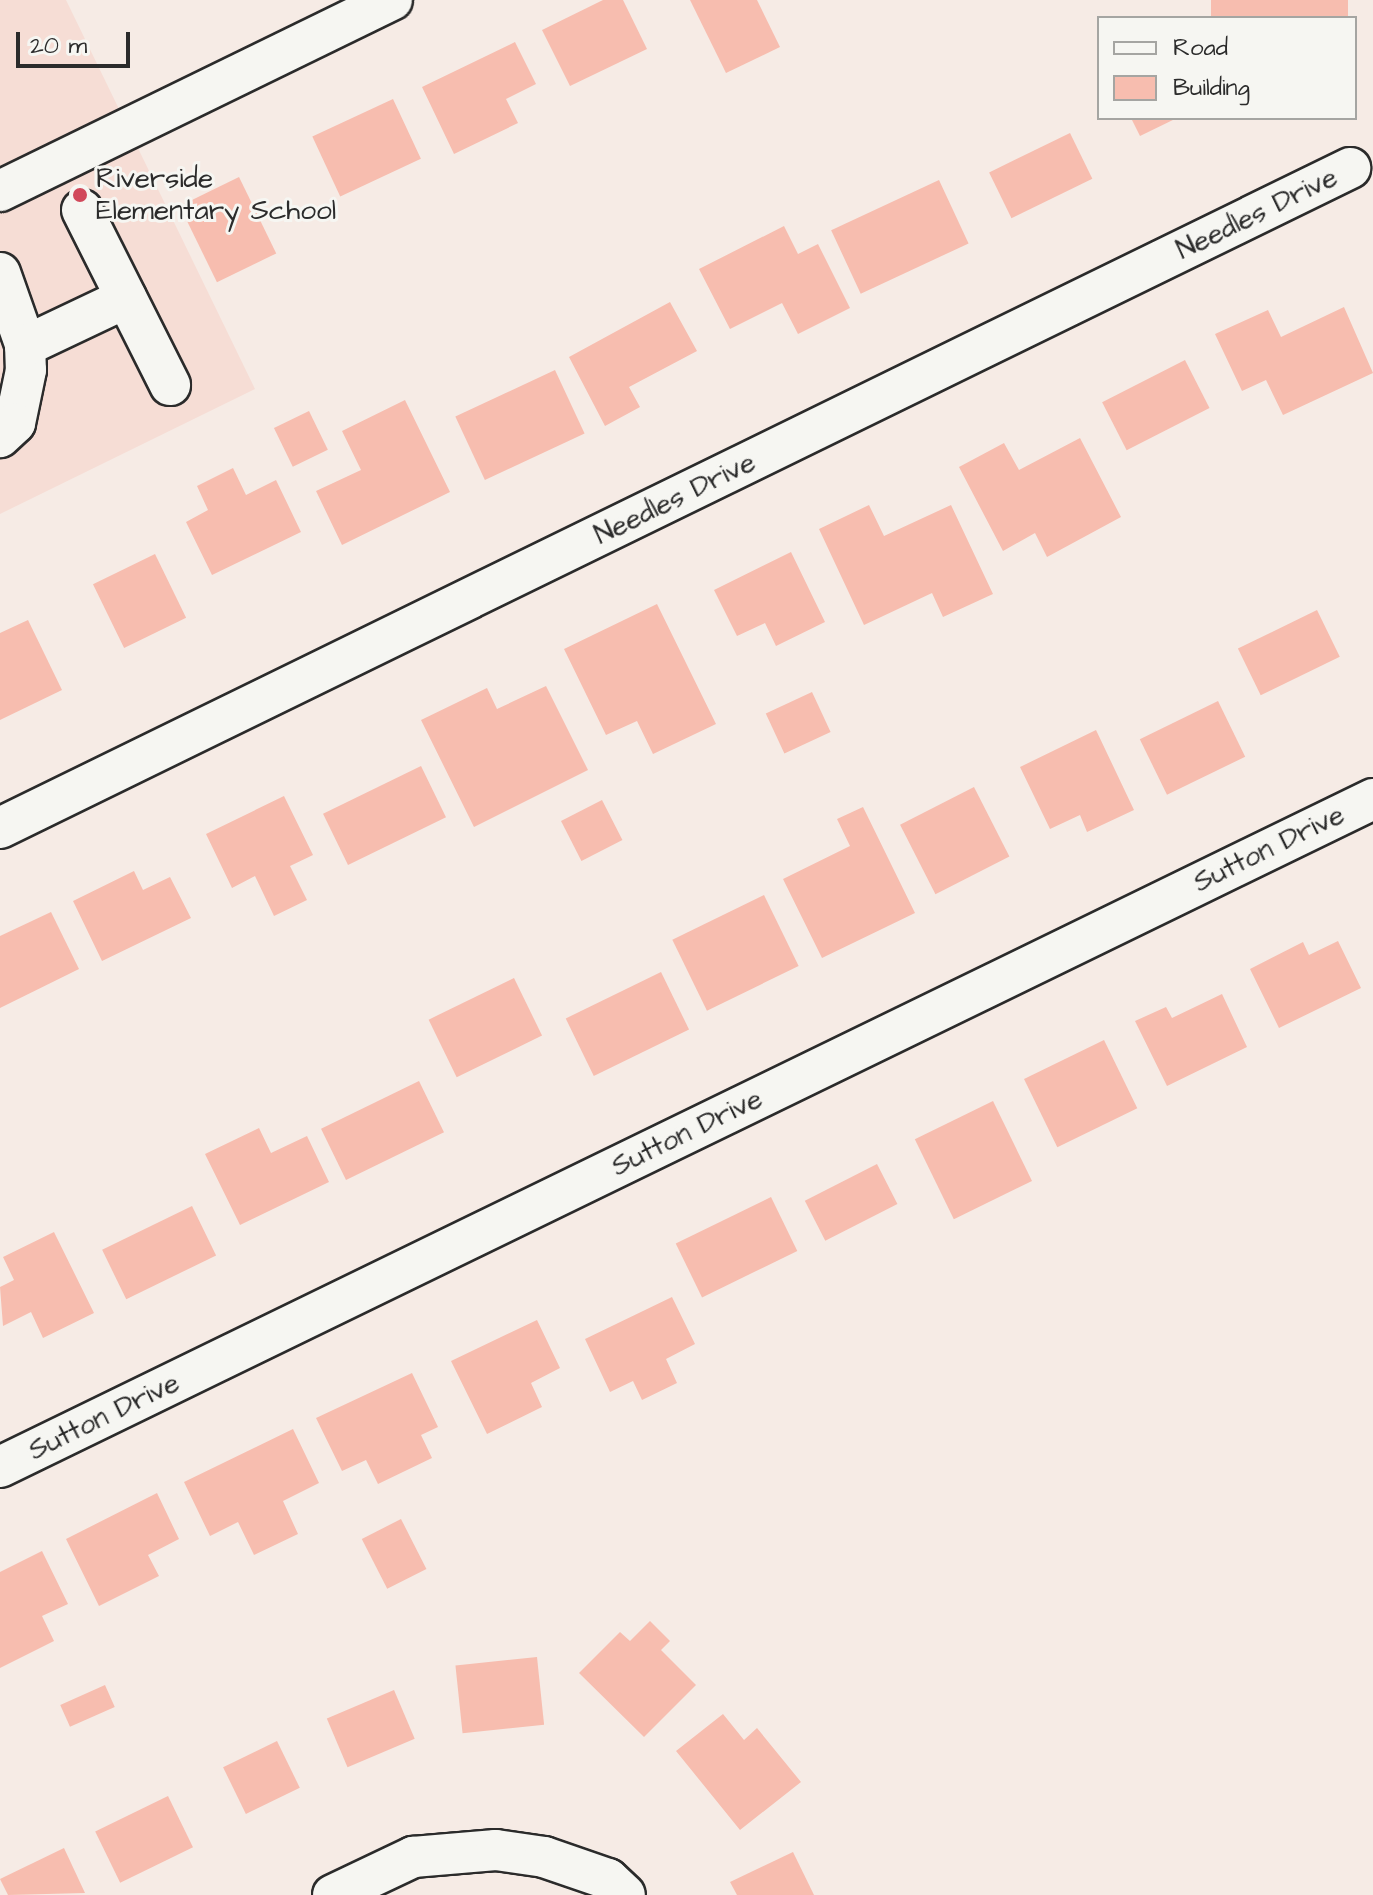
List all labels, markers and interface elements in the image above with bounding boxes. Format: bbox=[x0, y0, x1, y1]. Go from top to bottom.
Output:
scale bar bbox=[20, 16, 134, 66]
legend bbox=[1097, 16, 1357, 120]
text: 20 m bbox=[30, 29, 87, 63]
text: Road bbox=[1173, 31, 1228, 65]
text: Building bbox=[1173, 71, 1250, 105]
street label: Needles Drive bbox=[1171, 161, 1343, 267]
place label: Riverside Elementary School bbox=[96, 162, 336, 228]
marker: Riverside Elementary School bbox=[71, 186, 89, 204]
street label: Needles Drive bbox=[589, 446, 761, 552]
street label: Sutton Drive bbox=[1188, 798, 1350, 900]
street label: Sutton Drive bbox=[606, 1082, 768, 1184]
street label: Sutton Drive bbox=[23, 1366, 185, 1468]

